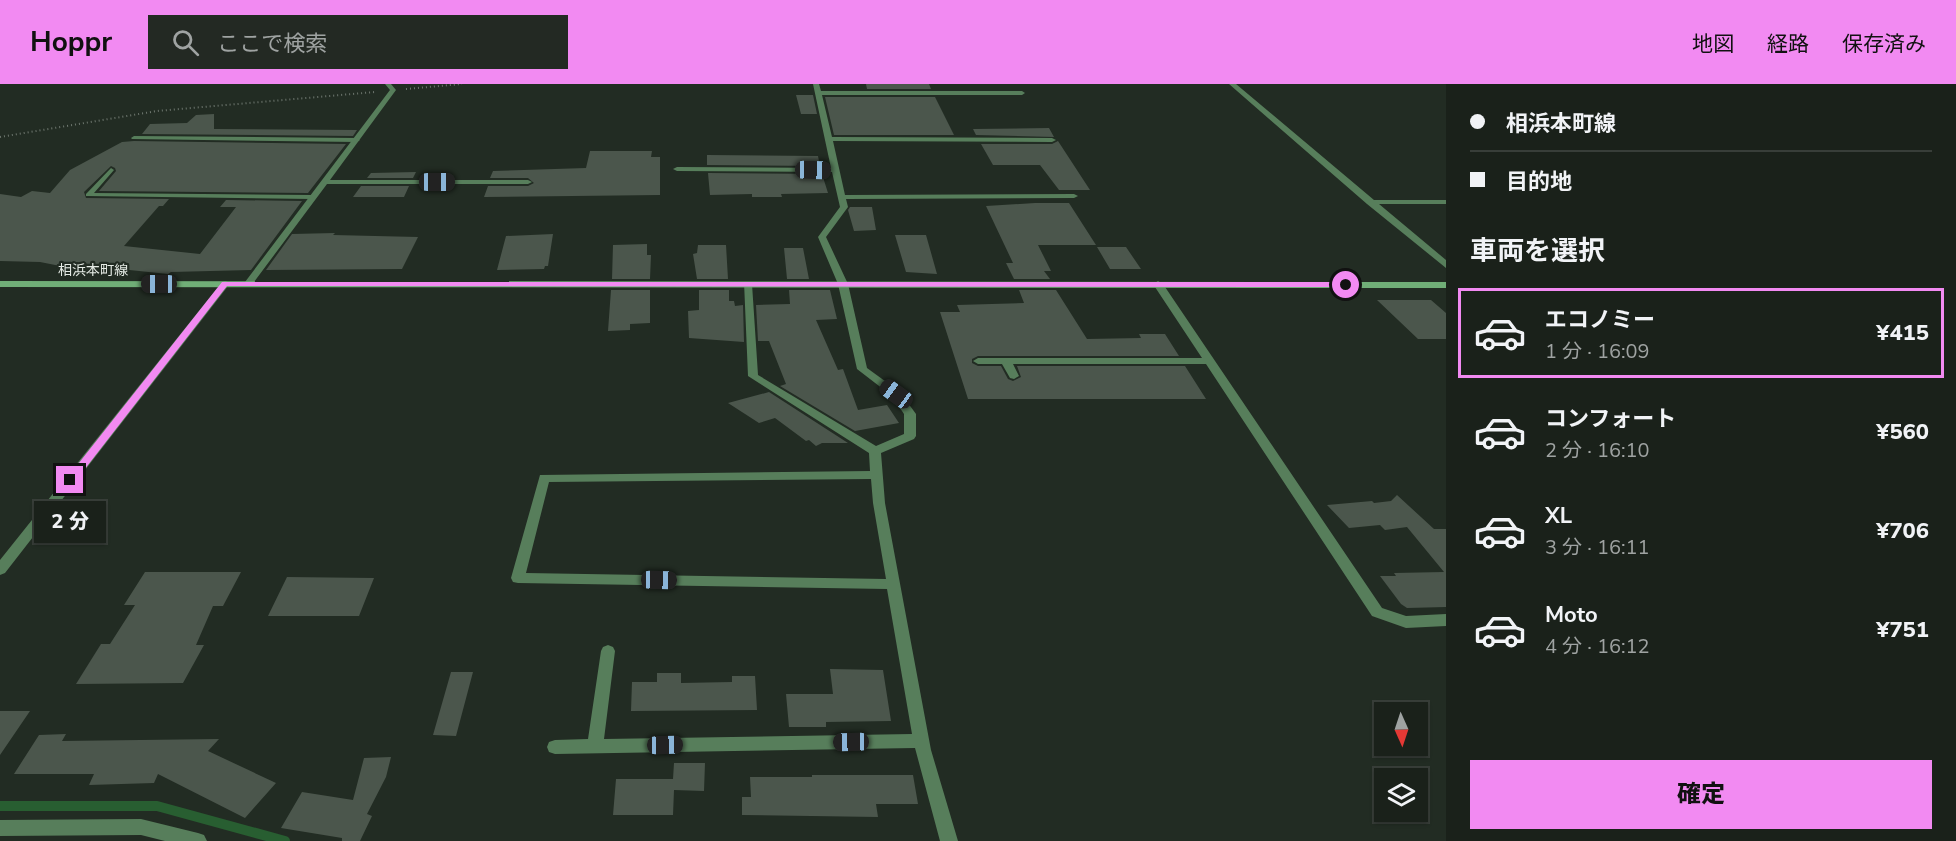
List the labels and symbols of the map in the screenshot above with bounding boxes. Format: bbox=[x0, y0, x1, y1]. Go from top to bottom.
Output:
car bbox=[795, 161, 831, 179]
car bbox=[419, 173, 455, 191]
street label: 相浜本町線 bbox=[58, 261, 128, 280]
route start bbox=[1332, 271, 1359, 298]
car bbox=[141, 275, 177, 293]
car bbox=[876, 376, 916, 412]
route end bbox=[56, 466, 83, 493]
callout: 2 分 bbox=[34, 501, 106, 543]
car bbox=[641, 571, 677, 589]
north arrow bbox=[1374, 702, 1428, 756]
car bbox=[833, 733, 869, 751]
car bbox=[647, 736, 683, 754]

